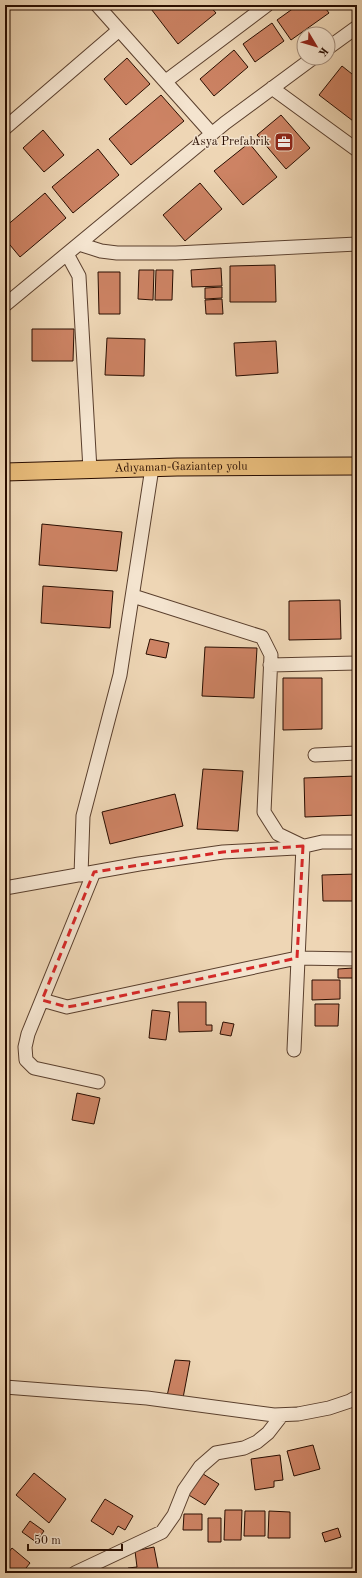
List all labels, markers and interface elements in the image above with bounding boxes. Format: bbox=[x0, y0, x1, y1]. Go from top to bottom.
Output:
north arrow bbox=[296, 26, 336, 66]
text: K bbox=[315, 45, 330, 58]
office icon: Asya Prefabrik bbox=[273, 131, 295, 153]
place label: Asya Prefabrik bbox=[191, 136, 270, 148]
street label: Adıyaman-Gaziantep yolu bbox=[114, 461, 248, 475]
scale bar bbox=[28, 1526, 122, 1552]
text: 50 m bbox=[34, 1534, 61, 1547]

